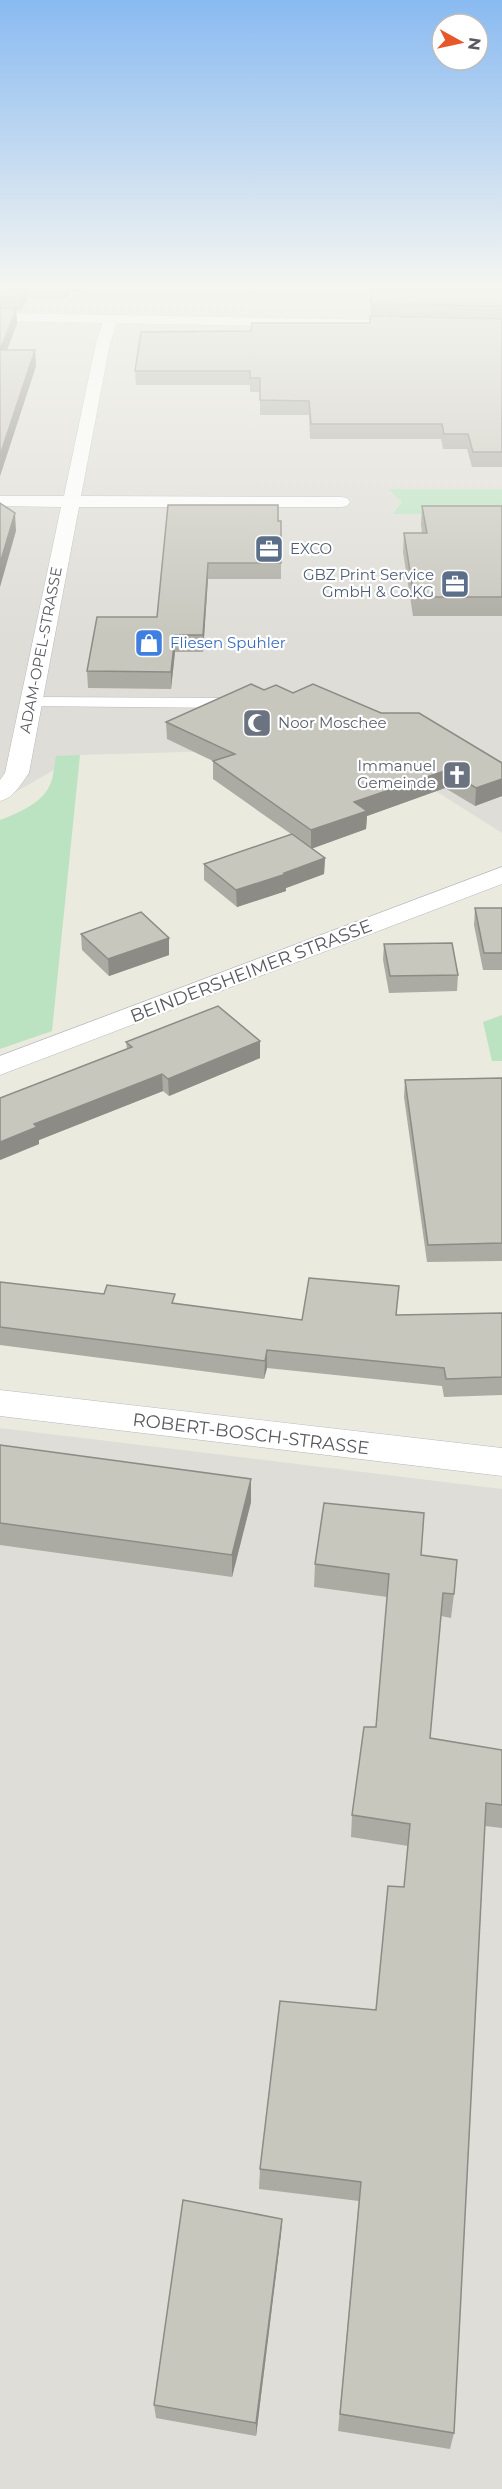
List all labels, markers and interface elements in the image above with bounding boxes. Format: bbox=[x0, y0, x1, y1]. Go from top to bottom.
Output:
north arrow bbox=[430, 12, 490, 72]
text: N bbox=[464, 36, 485, 52]
office icon: EXCO bbox=[253, 533, 285, 565]
place label: EXCO bbox=[290, 539, 332, 558]
street label: ADAM-OPEL-STRASSE bbox=[15, 565, 66, 735]
place label: GBZ Print Service GmbH & Co.KG bbox=[303, 565, 434, 601]
office icon: GBZ Print Service GmbH & Co.KG bbox=[439, 568, 471, 600]
shop icon: Fliesen Spuhler bbox=[133, 627, 165, 659]
place label: Fliesen Spuhler bbox=[170, 633, 286, 652]
mosque icon: Noor Moschee bbox=[241, 707, 273, 739]
place label: Noor Moschee bbox=[278, 713, 387, 732]
place label: Immanuel Gemeinde bbox=[357, 756, 436, 792]
church icon: Immanuel Gemeinde bbox=[441, 759, 473, 791]
street label: BEINDERSHEIMER STRASSE bbox=[127, 915, 375, 1027]
street label: ROBERT-BOSCH-STRASSE bbox=[131, 1409, 371, 1459]

